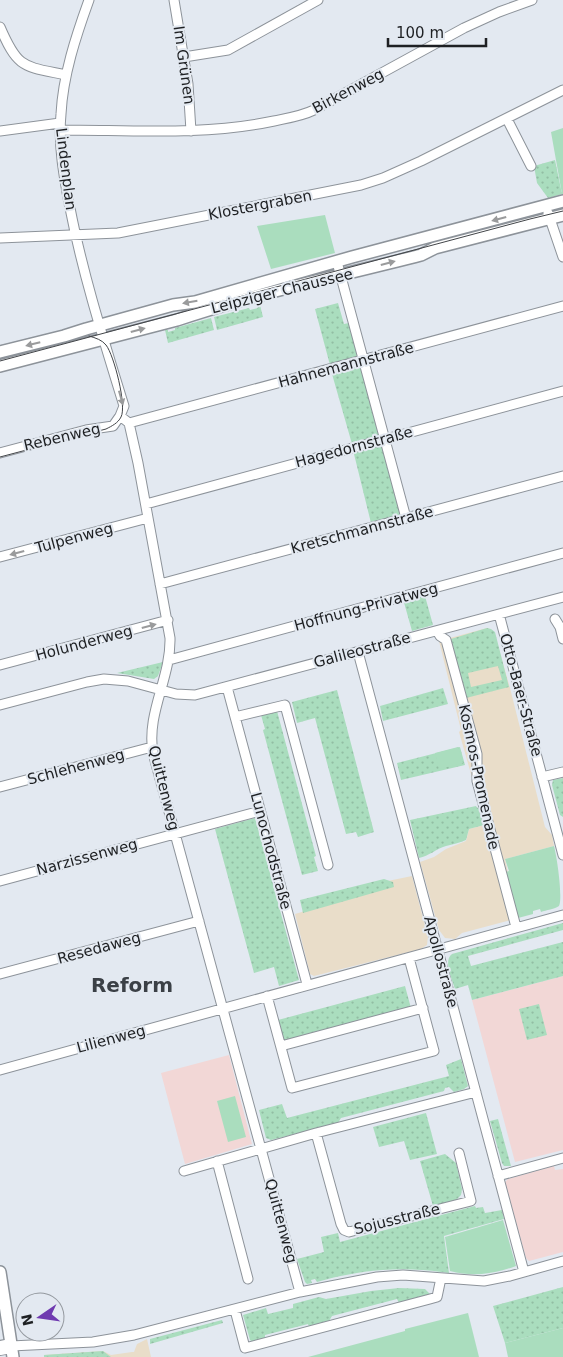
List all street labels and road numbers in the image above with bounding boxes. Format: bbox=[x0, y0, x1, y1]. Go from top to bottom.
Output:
street label: Im Grünen bbox=[170, 24, 198, 106]
street label: Birkenweg bbox=[309, 65, 387, 117]
street label: Lindenplan bbox=[52, 127, 80, 211]
street label: Klostergraben bbox=[207, 186, 313, 224]
street label: Leipziger Chaussee bbox=[209, 265, 355, 317]
street label: Hahnemannstraße bbox=[276, 338, 416, 392]
street label: Rebenweg bbox=[22, 419, 102, 455]
street label: Hagedornstraße bbox=[293, 423, 415, 471]
street label: Kretschmannstraße bbox=[289, 502, 435, 558]
street label: Tulpenweg bbox=[32, 519, 115, 557]
street label: Hoffnung-Privatweg bbox=[292, 579, 440, 635]
street label: Holunderweg bbox=[34, 621, 134, 665]
street label: Galileostraße bbox=[312, 628, 412, 672]
street label: Otto-Baer-Straße bbox=[496, 631, 546, 759]
street label: Kosmos-Promenade bbox=[455, 703, 503, 851]
street label: Quittenweg bbox=[145, 744, 183, 832]
street label: Schlehenweg bbox=[25, 745, 127, 789]
street label: Lunochodstraße bbox=[247, 790, 295, 912]
street label: Narzissenweg bbox=[34, 835, 140, 879]
street label: Apollostraße bbox=[420, 914, 462, 1010]
street label: Resedaweg bbox=[55, 928, 143, 968]
street label: Lilienweg bbox=[75, 1021, 147, 1057]
street label: Quittenweg bbox=[261, 1177, 301, 1265]
street label: Sojusstraße bbox=[352, 1200, 442, 1238]

